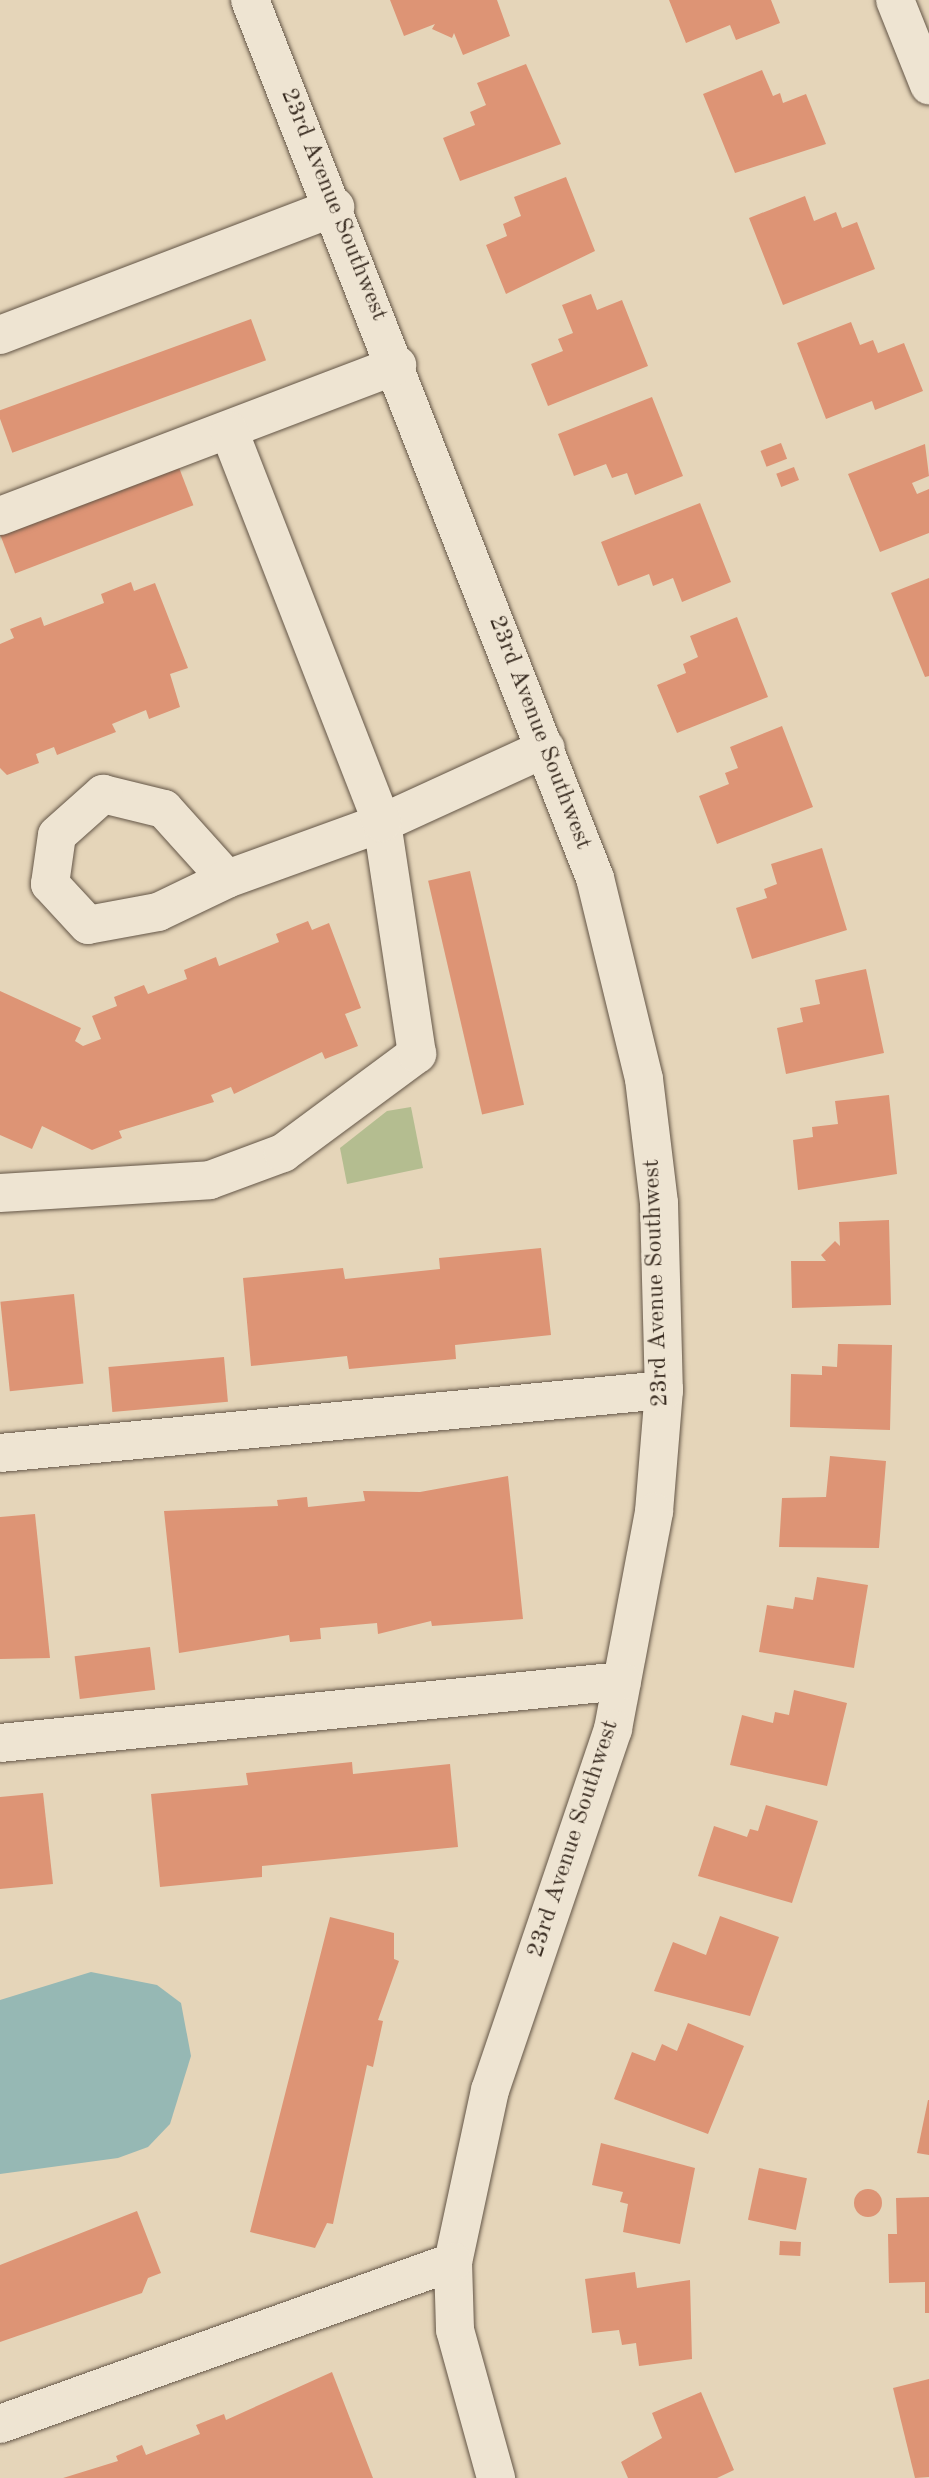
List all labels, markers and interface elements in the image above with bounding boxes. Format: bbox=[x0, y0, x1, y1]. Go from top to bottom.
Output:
street label: 23rd Avenue Southwest bbox=[273, 85, 393, 325]
street label: 23rd Avenue Southwest bbox=[481, 612, 597, 854]
street label: 23rd Avenue Southwest bbox=[638, 1158, 676, 1408]
street label: 23rd Avenue Southwest bbox=[522, 1716, 626, 1962]

